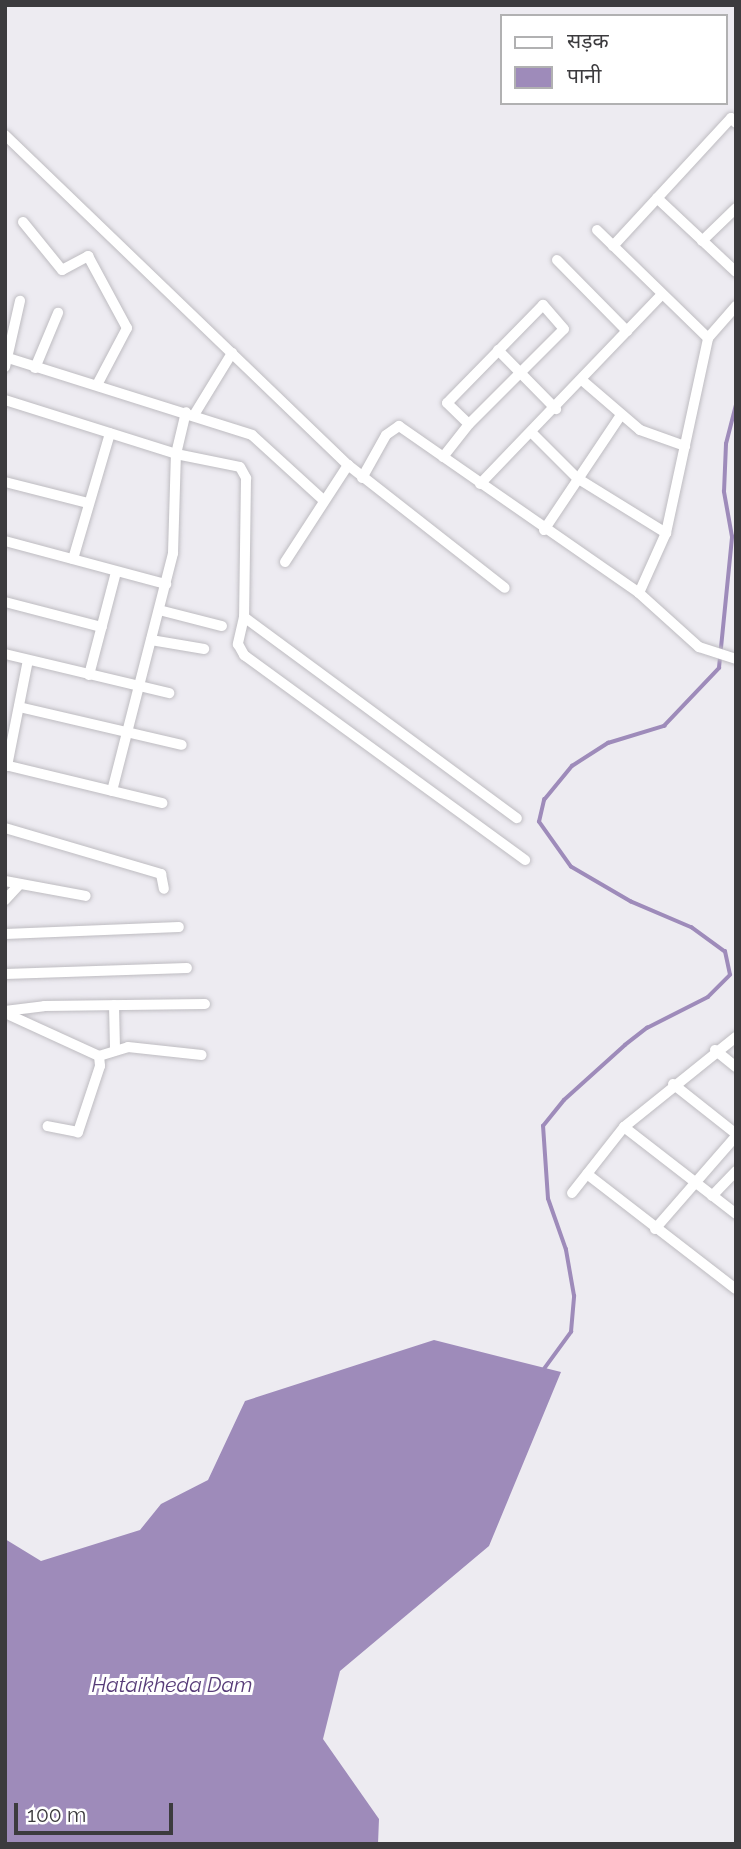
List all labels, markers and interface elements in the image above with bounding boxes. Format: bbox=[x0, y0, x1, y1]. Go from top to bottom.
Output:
legend bbox=[500, 14, 727, 105]
text: सड़क bbox=[567, 28, 609, 53]
text: पानी bbox=[567, 63, 601, 88]
water label: Hataikheda Dam bbox=[92, 1672, 252, 1698]
scale bar bbox=[18, 1790, 177, 1834]
text: 100 m bbox=[27, 1802, 86, 1827]

